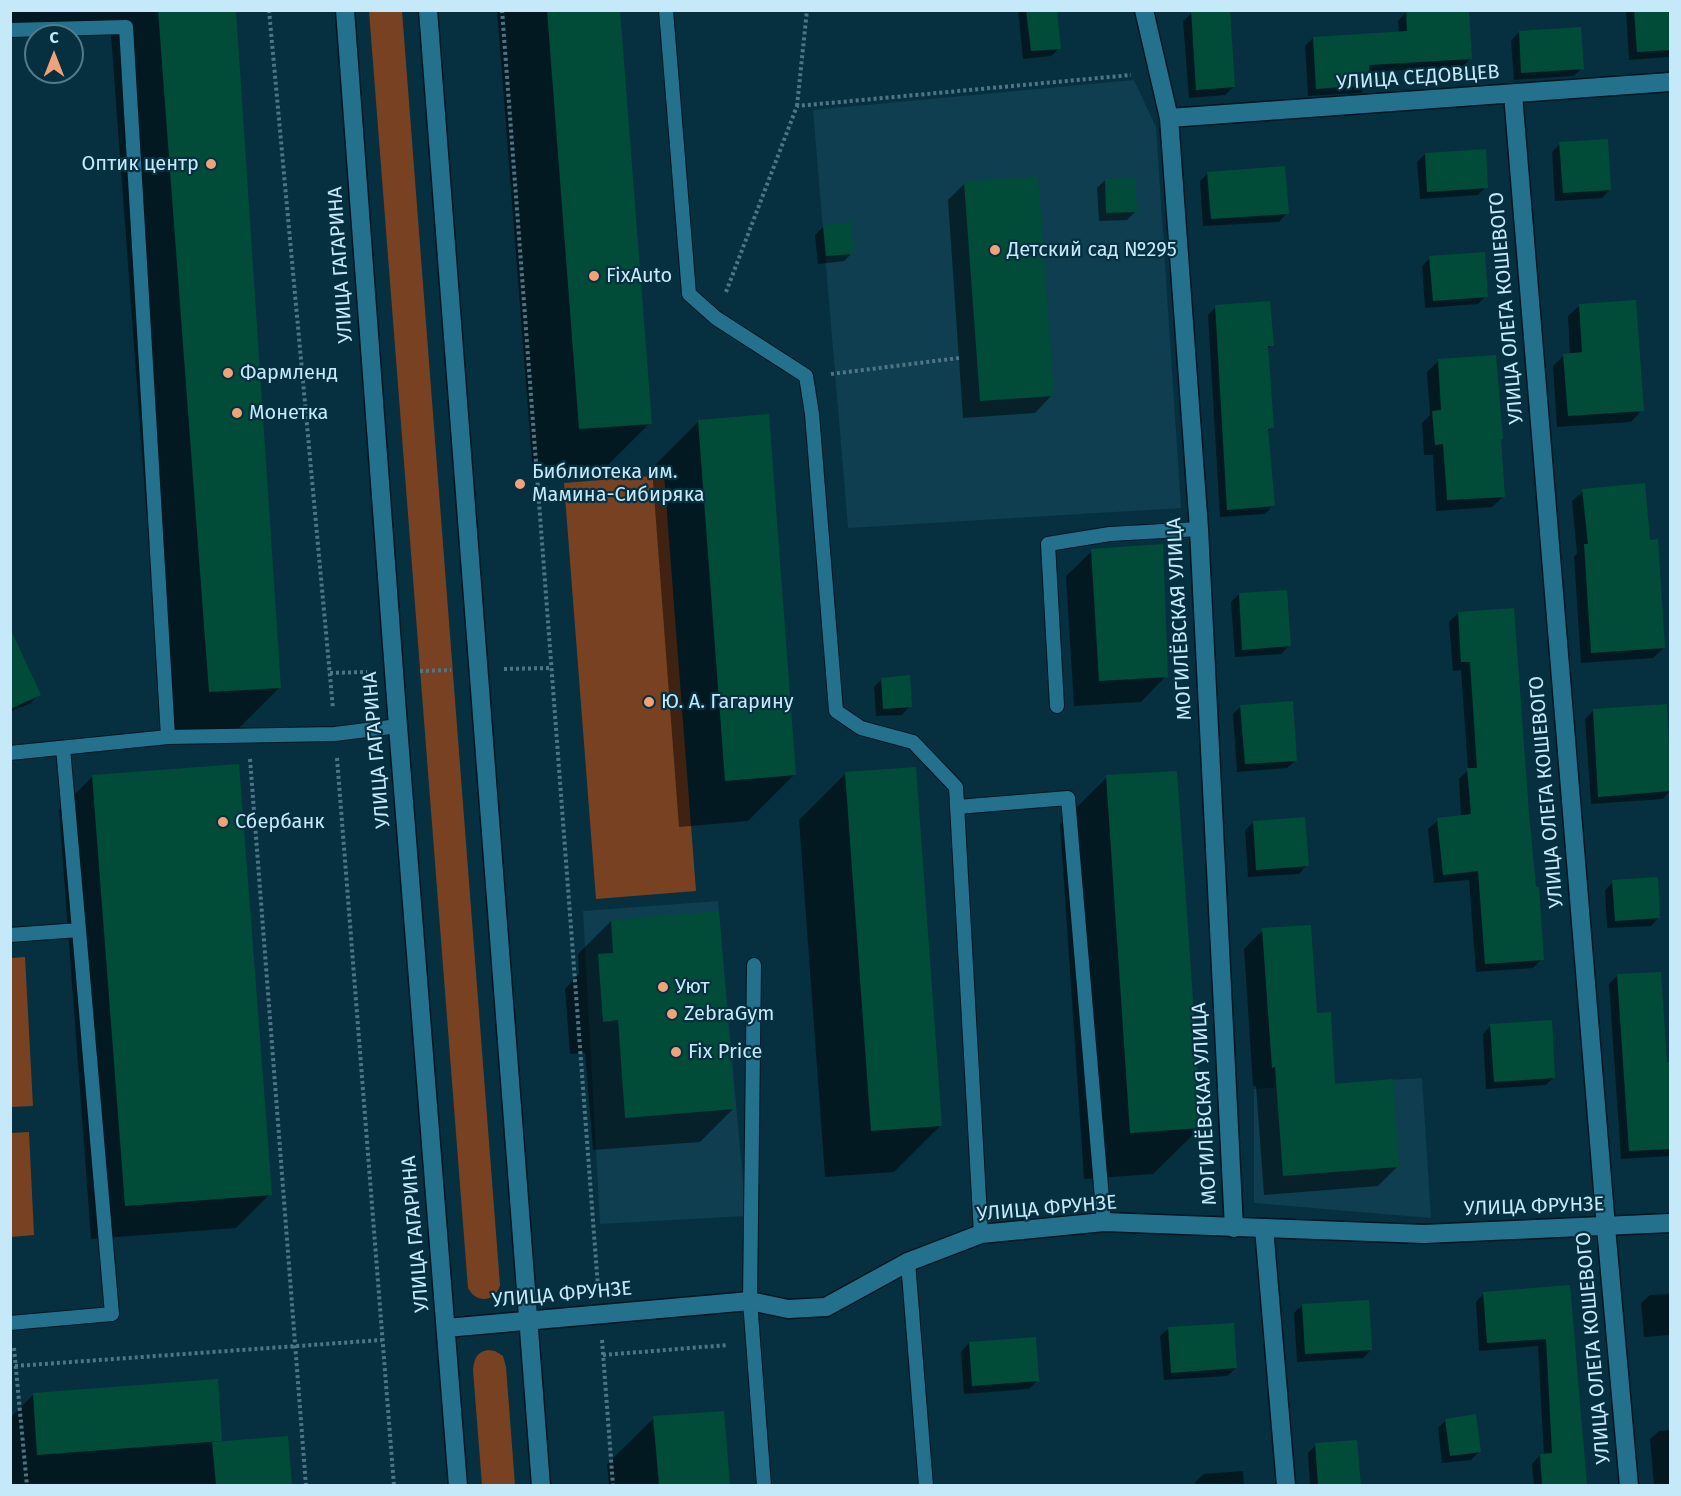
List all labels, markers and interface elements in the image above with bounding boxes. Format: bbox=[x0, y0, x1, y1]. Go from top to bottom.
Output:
north arrow bbox=[24, 24, 84, 84]
text: С bbox=[49, 28, 59, 47]
street label: УЛИЦА СЕДОВЦЕВ bbox=[1336, 60, 1500, 96]
place label: Оптик центр bbox=[82, 152, 199, 176]
marker: Оптик центр bbox=[204, 157, 218, 171]
street label: УЛИЦА ГАГАРИНА bbox=[324, 186, 358, 344]
street label: УЛИЦА ОЛЕГА КОШЕВОГО bbox=[1485, 191, 1529, 425]
place label: Детский сад №295 bbox=[1007, 238, 1177, 262]
marker: Детский сад №295 bbox=[988, 243, 1002, 257]
place label: FixAuto bbox=[606, 264, 672, 288]
marker: FixAuto bbox=[587, 269, 601, 283]
place label: Фармленд bbox=[240, 361, 338, 385]
marker: Фармленд bbox=[221, 366, 235, 380]
place label: Монетка bbox=[249, 401, 328, 425]
marker: Монетка bbox=[230, 406, 244, 420]
place label: Библиотека им. Мамина-Сибиряка bbox=[532, 460, 705, 507]
marker: Библиотека им. Мамина-Сибиряка bbox=[513, 477, 527, 491]
street label: МОГИЛЁВСКАЯ УЛИЦА bbox=[1163, 517, 1197, 721]
street label: УЛИЦА ГАГАРИНА bbox=[358, 671, 396, 829]
street label: УЛИЦА ОЛЕГА КОШЕВОГО bbox=[1525, 675, 1569, 909]
place label: Ю. А. Гагарину bbox=[661, 690, 794, 714]
marker: Ю. А. Гагарину bbox=[642, 695, 656, 709]
place label: Сбербанк bbox=[235, 810, 325, 834]
marker: Сбербанк bbox=[216, 815, 230, 829]
place label: Уют bbox=[675, 975, 709, 999]
marker: Уют bbox=[656, 980, 670, 994]
place label: ZebraGym bbox=[684, 1002, 774, 1026]
street label: МОГИЛЁВСКАЯ УЛИЦА bbox=[1188, 1002, 1222, 1206]
marker: ZebraGym bbox=[665, 1007, 679, 1021]
place label: Fix Price bbox=[688, 1040, 762, 1064]
marker: Fix Price bbox=[669, 1045, 683, 1059]
street label: УЛИЦА ГАГАРИНА bbox=[397, 1155, 435, 1313]
street label: УЛИЦА ФРУНЗЕ bbox=[976, 1191, 1118, 1227]
street label: УЛИЦА ФРУНЗЕ bbox=[1463, 1193, 1605, 1221]
street label: УЛИЦА ОЛЕГА КОШЕВОГО bbox=[1572, 1231, 1616, 1465]
street label: УЛИЦА ФРУНЗЕ bbox=[491, 1277, 633, 1313]

